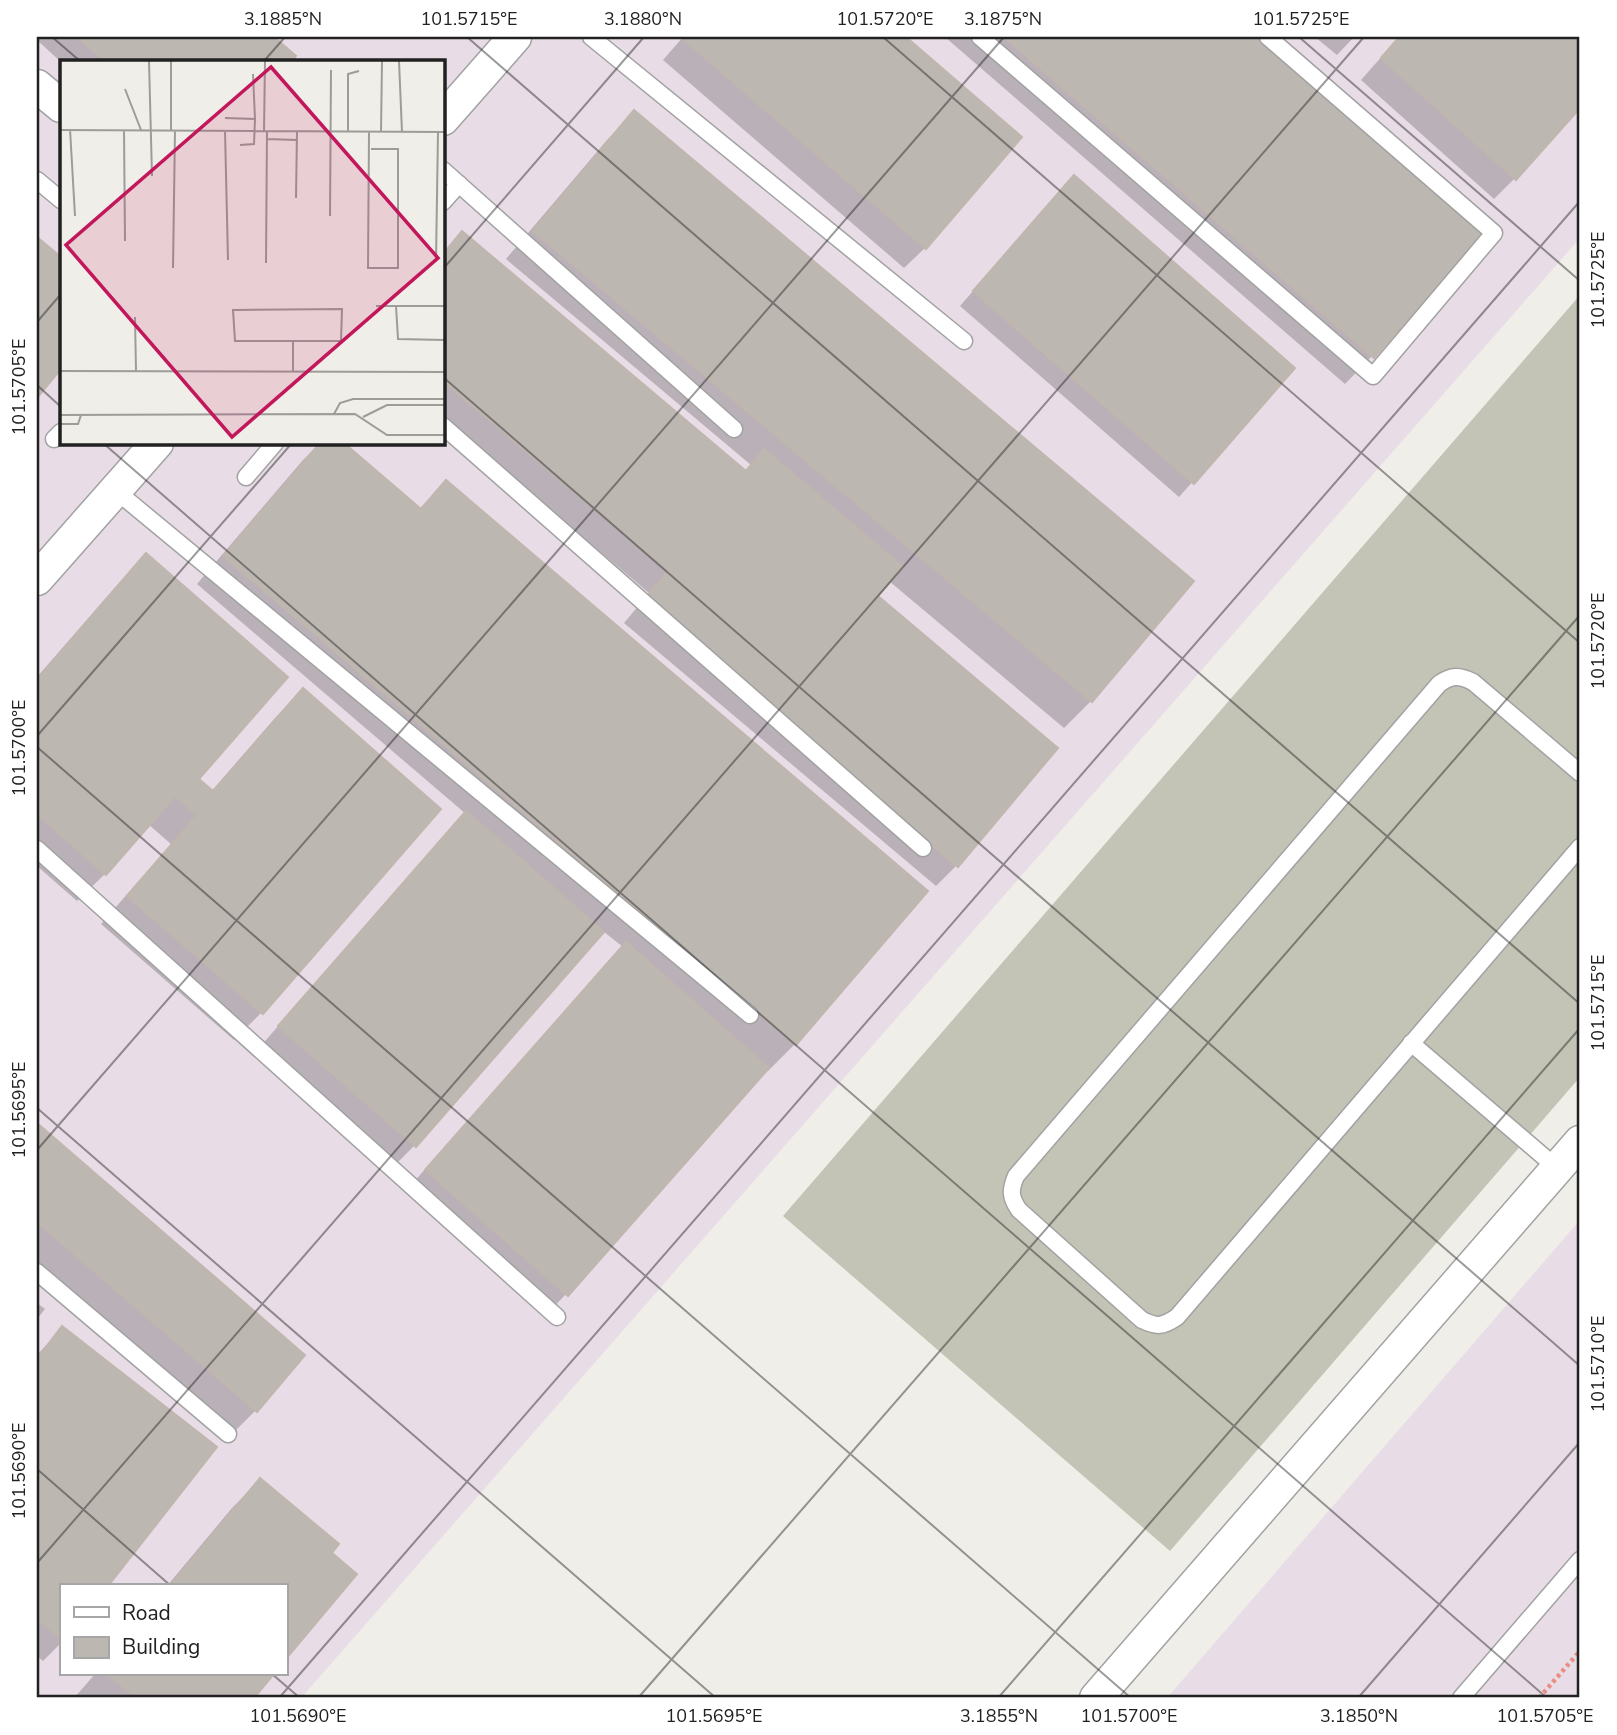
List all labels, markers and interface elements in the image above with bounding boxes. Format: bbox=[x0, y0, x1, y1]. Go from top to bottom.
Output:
text: 3.1885°N bbox=[244, 7, 322, 31]
text: 101.5715°E bbox=[421, 7, 517, 31]
text: 3.1880°N bbox=[604, 7, 682, 31]
text: 101.5720°E bbox=[837, 7, 933, 31]
text: 3.1875°N bbox=[964, 7, 1042, 31]
text: 101.5725°E bbox=[1253, 7, 1349, 31]
inset map bbox=[60, 60, 444, 444]
text: 101.5725°E bbox=[1586, 232, 1610, 328]
text: 101.5705°E bbox=[7, 339, 31, 435]
text: 101.5720°E bbox=[1586, 593, 1610, 689]
text: 101.5700°E bbox=[7, 700, 31, 796]
text: 101.5715°E bbox=[1586, 955, 1610, 1051]
text: 101.5695°E bbox=[7, 1062, 31, 1158]
text: 101.5710°E bbox=[1586, 1316, 1610, 1412]
text: 101.5690°E bbox=[7, 1423, 31, 1519]
legend bbox=[60, 1584, 287, 1676]
text: Road bbox=[122, 1599, 171, 1627]
text: Building bbox=[122, 1633, 200, 1661]
text: 101.5690°E bbox=[250, 1704, 346, 1728]
text: 101.5695°E bbox=[666, 1704, 762, 1728]
text: 3.1855°N bbox=[960, 1704, 1038, 1728]
text: 101.5700°E bbox=[1081, 1704, 1177, 1728]
text: 3.1850°N bbox=[1320, 1704, 1398, 1728]
text: 101.5705°E bbox=[1497, 1704, 1593, 1728]

